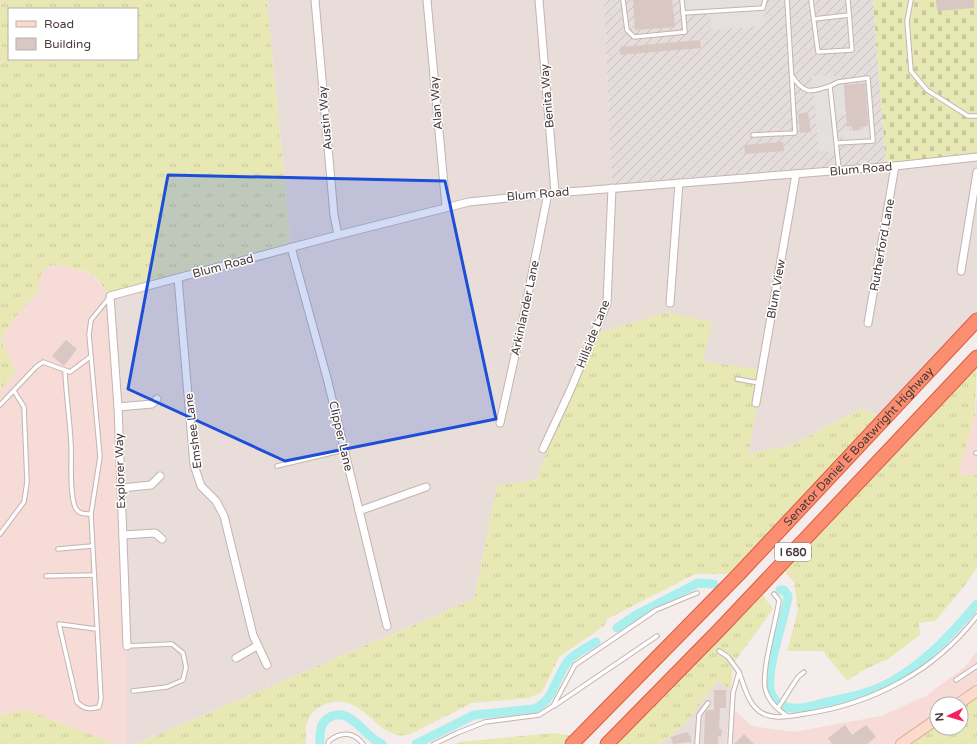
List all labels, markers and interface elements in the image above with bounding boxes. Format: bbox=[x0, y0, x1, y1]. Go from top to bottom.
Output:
legend bbox=[8, 8, 138, 60]
text: Road bbox=[44, 17, 74, 31]
text: Building bbox=[44, 37, 91, 51]
street label: Benita Way bbox=[537, 63, 557, 129]
street label: Alan Way bbox=[427, 75, 445, 130]
street label: Austin Way bbox=[315, 85, 335, 151]
street label: Blum Road bbox=[829, 159, 893, 179]
street label: Blum Road bbox=[506, 184, 570, 204]
street label: Rutherford Lane bbox=[867, 198, 897, 292]
street label: Blum Road bbox=[191, 251, 255, 281]
street label: Blum View bbox=[764, 258, 788, 320]
street label: Arkinlander Lane bbox=[508, 259, 542, 357]
street label: Hillside Lane bbox=[574, 298, 612, 370]
street label: Senator Daniel E Boatwright Highway bbox=[781, 364, 937, 529]
street label: Emshee Lane bbox=[181, 392, 205, 470]
street label: Clipper Lane bbox=[326, 399, 356, 473]
street label: Explorer Way bbox=[112, 432, 128, 509]
road number: I 680 bbox=[775, 543, 811, 561]
north arrow bbox=[929, 696, 969, 736]
text: N bbox=[933, 712, 946, 722]

